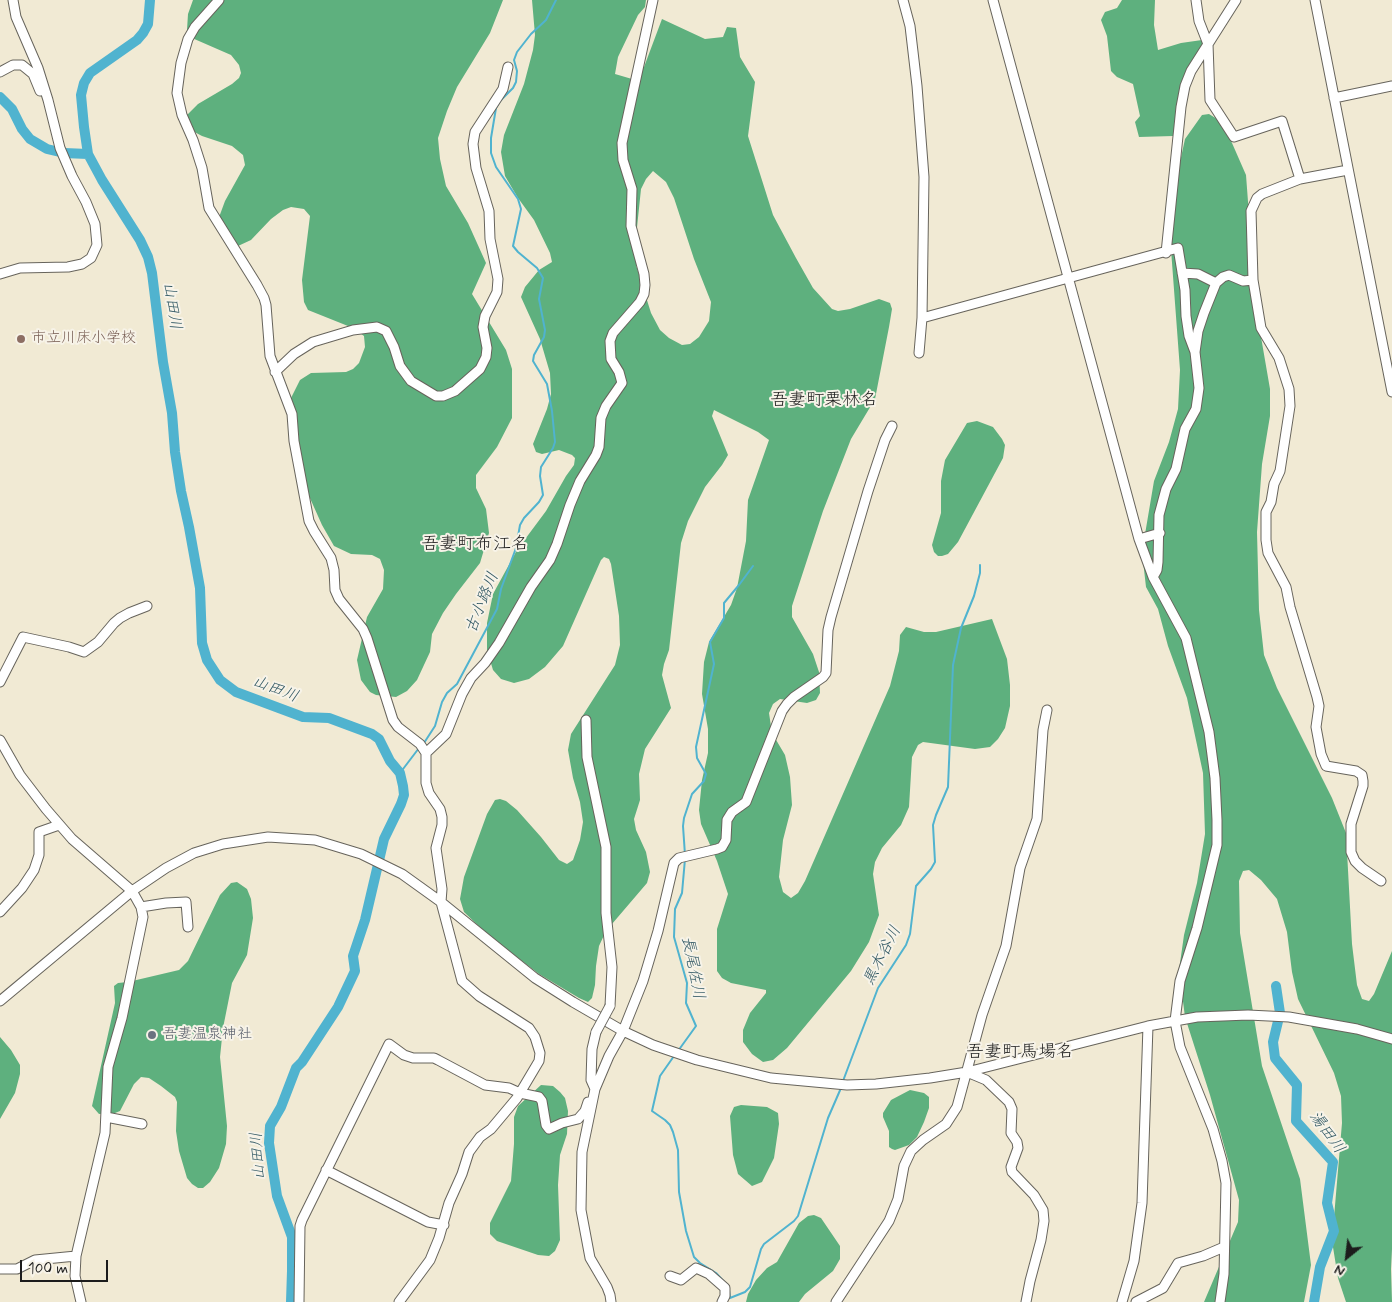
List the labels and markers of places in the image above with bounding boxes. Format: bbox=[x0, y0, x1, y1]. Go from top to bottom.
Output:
place label: 市立川床小学校 bbox=[31, 330, 136, 348]
marker: 市立川床小学校 bbox=[15, 333, 27, 345]
place label: 吾妻温泉神社 bbox=[162, 1026, 252, 1044]
marker: 吾妻温泉神社 bbox=[146, 1029, 158, 1041]

